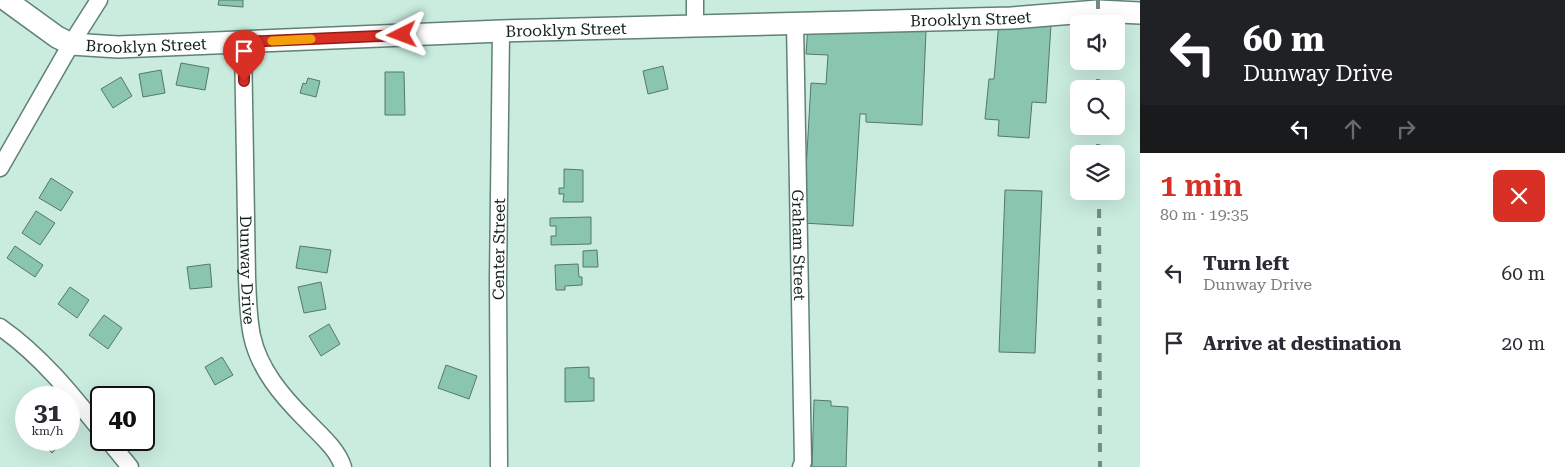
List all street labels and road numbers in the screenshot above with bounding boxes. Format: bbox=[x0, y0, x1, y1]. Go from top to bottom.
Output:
street label: Brooklyn Street bbox=[910, 7, 1032, 30]
street label: Brooklyn Street bbox=[505, 18, 627, 40]
street label: Brooklyn Street bbox=[85, 34, 207, 57]
street label: Graham Street bbox=[789, 189, 810, 301]
street label: Center Street bbox=[488, 198, 508, 300]
street label: Dunway Drive bbox=[236, 215, 259, 326]

